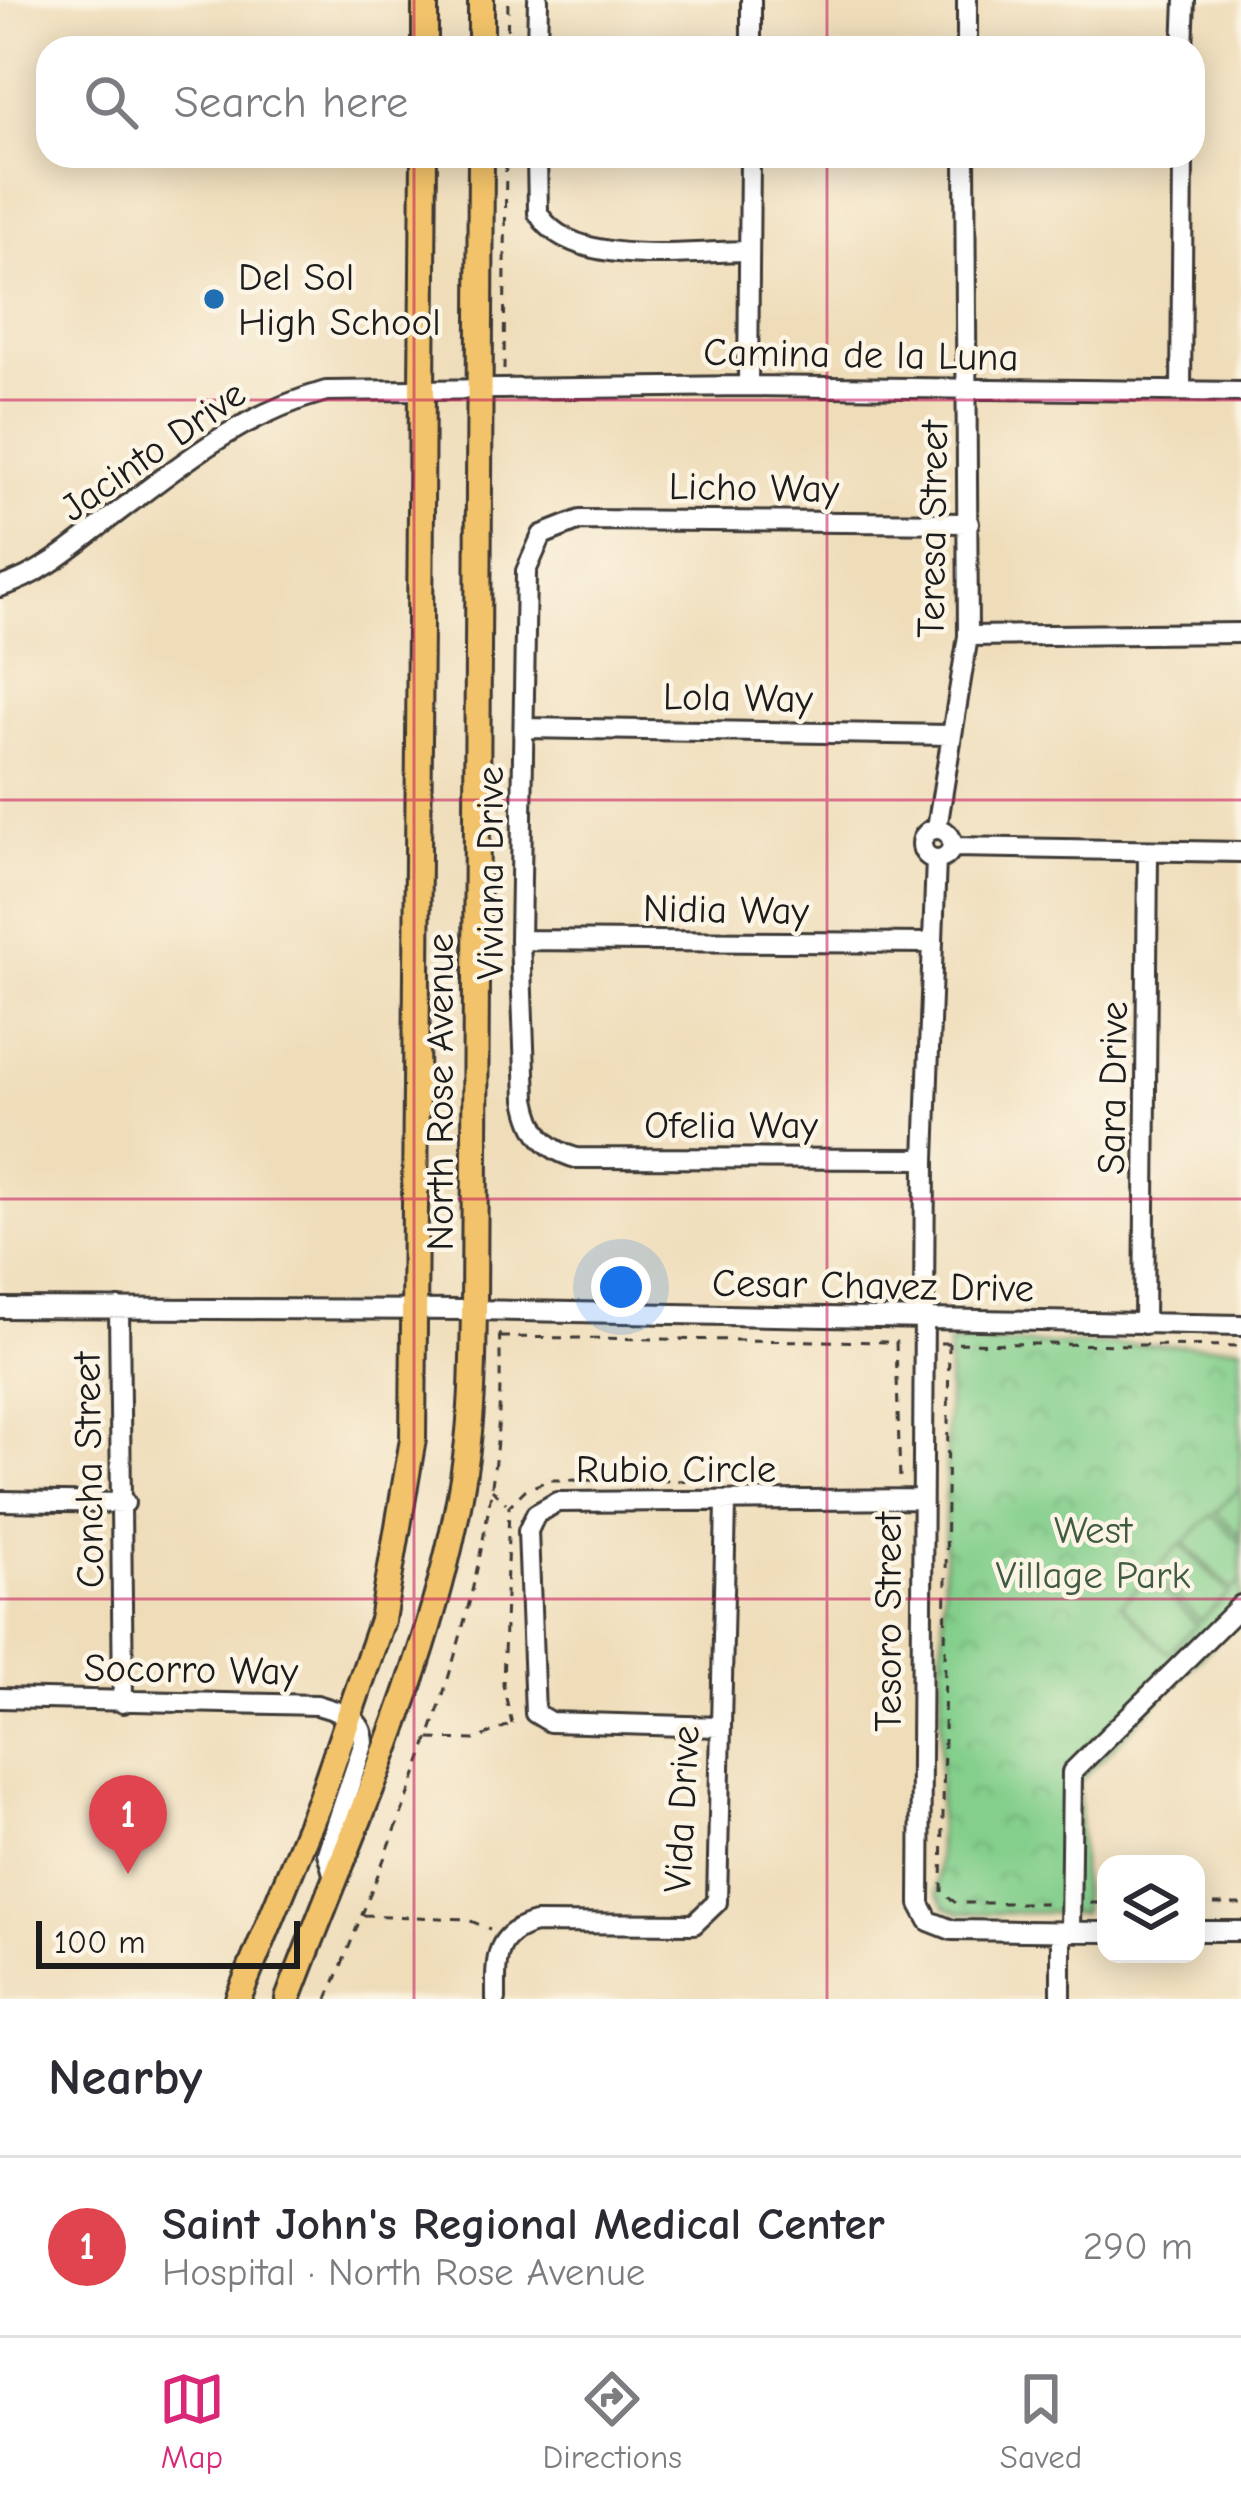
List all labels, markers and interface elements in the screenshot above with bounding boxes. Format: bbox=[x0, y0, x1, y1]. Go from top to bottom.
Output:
search box bbox=[36, 36, 1205, 168]
icon: search bbox=[78, 69, 144, 135]
text: Search here bbox=[174, 76, 408, 128]
place label: Del Sol High School bbox=[238, 255, 441, 345]
marker: Del Sol High School bbox=[201, 286, 227, 312]
street label: Camina de la Luna bbox=[703, 330, 1019, 380]
street label: Jacinto Drive bbox=[52, 371, 254, 531]
street label: Teresa Street bbox=[909, 418, 957, 638]
street label: Licho Way bbox=[668, 464, 840, 512]
street label: Lola Way bbox=[663, 674, 814, 722]
street label: Viviana Drive bbox=[468, 766, 513, 980]
street label: Nidia Way bbox=[643, 886, 810, 934]
street label: North Rose Avenue bbox=[418, 933, 463, 1251]
street label: Sara Drive bbox=[1089, 1001, 1137, 1175]
street label: Ofelia Way bbox=[644, 1103, 819, 1148]
your location bbox=[591, 1257, 651, 1317]
street label: Cesar Chavez Drive bbox=[712, 1261, 1034, 1311]
street label: Concha Street bbox=[64, 1349, 114, 1589]
street label: Rubio Circle bbox=[576, 1447, 776, 1492]
park label: West Village Park bbox=[996, 1508, 1191, 1598]
street label: Tesoro Street bbox=[866, 1510, 911, 1732]
street label: Socorro Way bbox=[83, 1646, 299, 1694]
street label: Vida Drive bbox=[655, 1724, 709, 1894]
pin: 1 bbox=[89, 1775, 167, 1874]
map controls bbox=[1097, 1855, 1205, 1963]
button: layers bbox=[1097, 1855, 1205, 1963]
scale bar bbox=[36, 1915, 300, 1968]
text: 100 m bbox=[54, 1923, 146, 1961]
text: Nearby bbox=[48, 2048, 202, 2107]
text: Saint John's Regional Medical Center bbox=[162, 2198, 885, 2250]
text: 1 bbox=[79, 2224, 95, 2269]
text: 290 m bbox=[1083, 2224, 1193, 2269]
text: Hospital · North Rose Avenue bbox=[162, 2250, 645, 2295]
tab: Map bbox=[159, 2366, 225, 2476]
tab: Directions bbox=[543, 2366, 682, 2476]
tab: Saved bbox=[1000, 2366, 1082, 2476]

